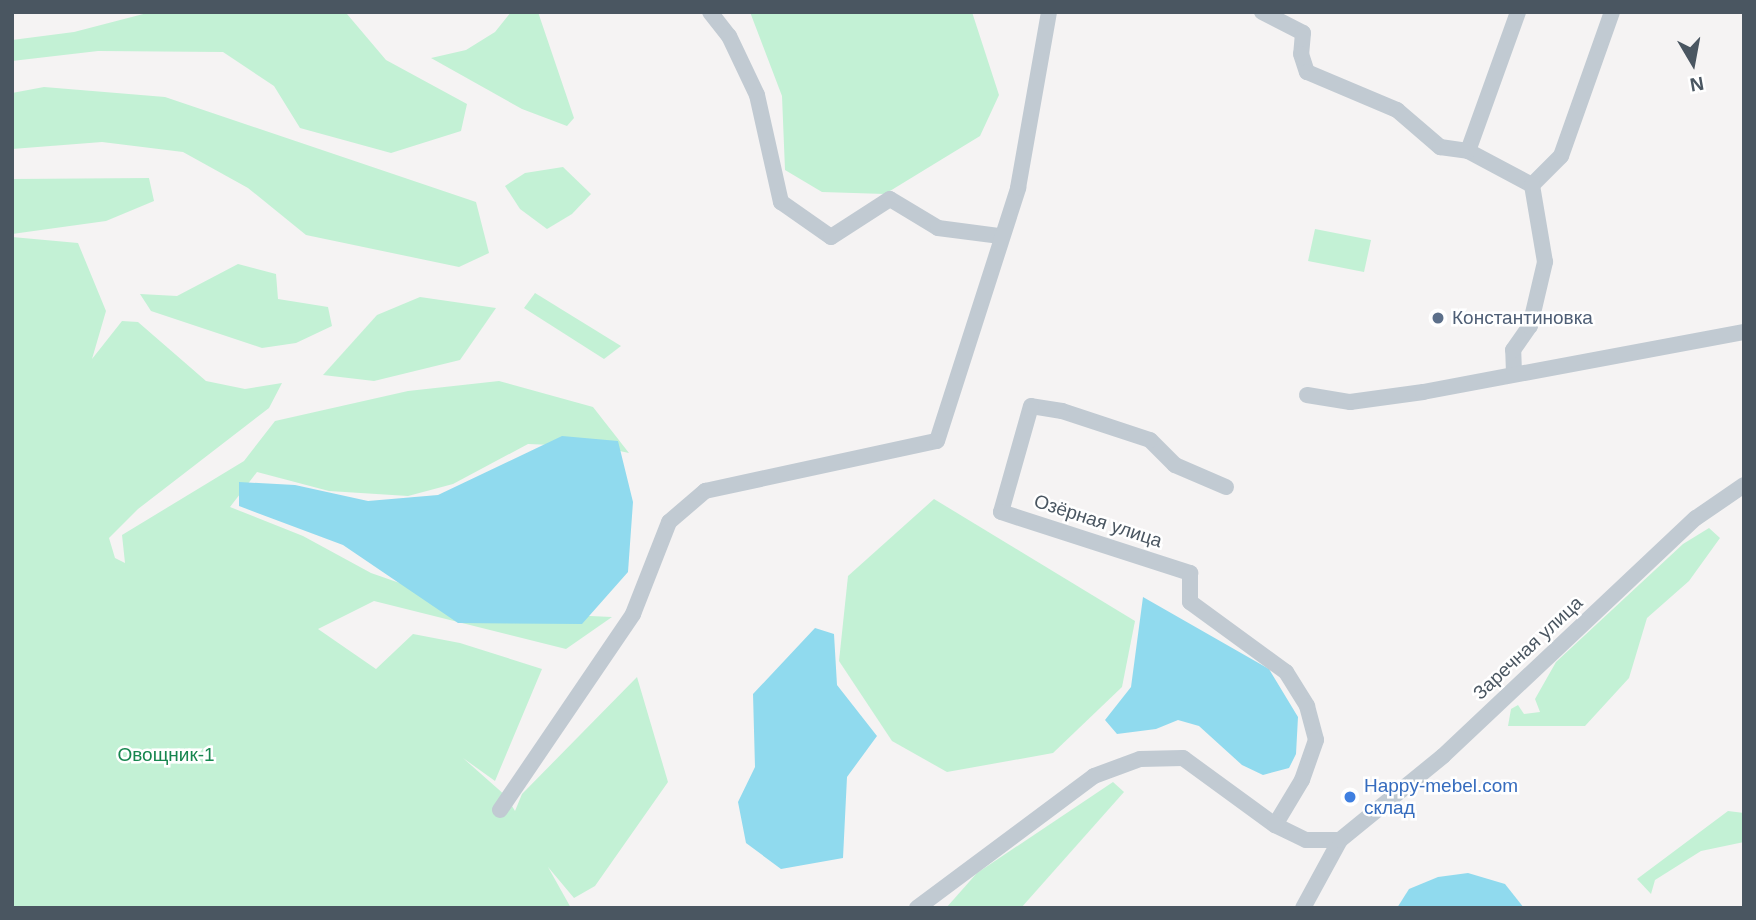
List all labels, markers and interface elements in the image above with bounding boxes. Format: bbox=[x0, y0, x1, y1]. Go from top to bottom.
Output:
north arrow bbox=[1658, 28, 1728, 98]
text: N bbox=[1688, 73, 1705, 96]
place label: Константиновка bbox=[1452, 307, 1593, 329]
marker: Константиновка bbox=[1430, 310, 1446, 326]
street label: Озёрная улица bbox=[1031, 490, 1165, 552]
street label: Заречная улица bbox=[1469, 591, 1587, 705]
park label: Овощник-1 bbox=[117, 744, 215, 766]
place label: Happy-mebel.com склад bbox=[1364, 775, 1518, 819]
marker: Happy-mebel.com склад bbox=[1342, 789, 1358, 805]

